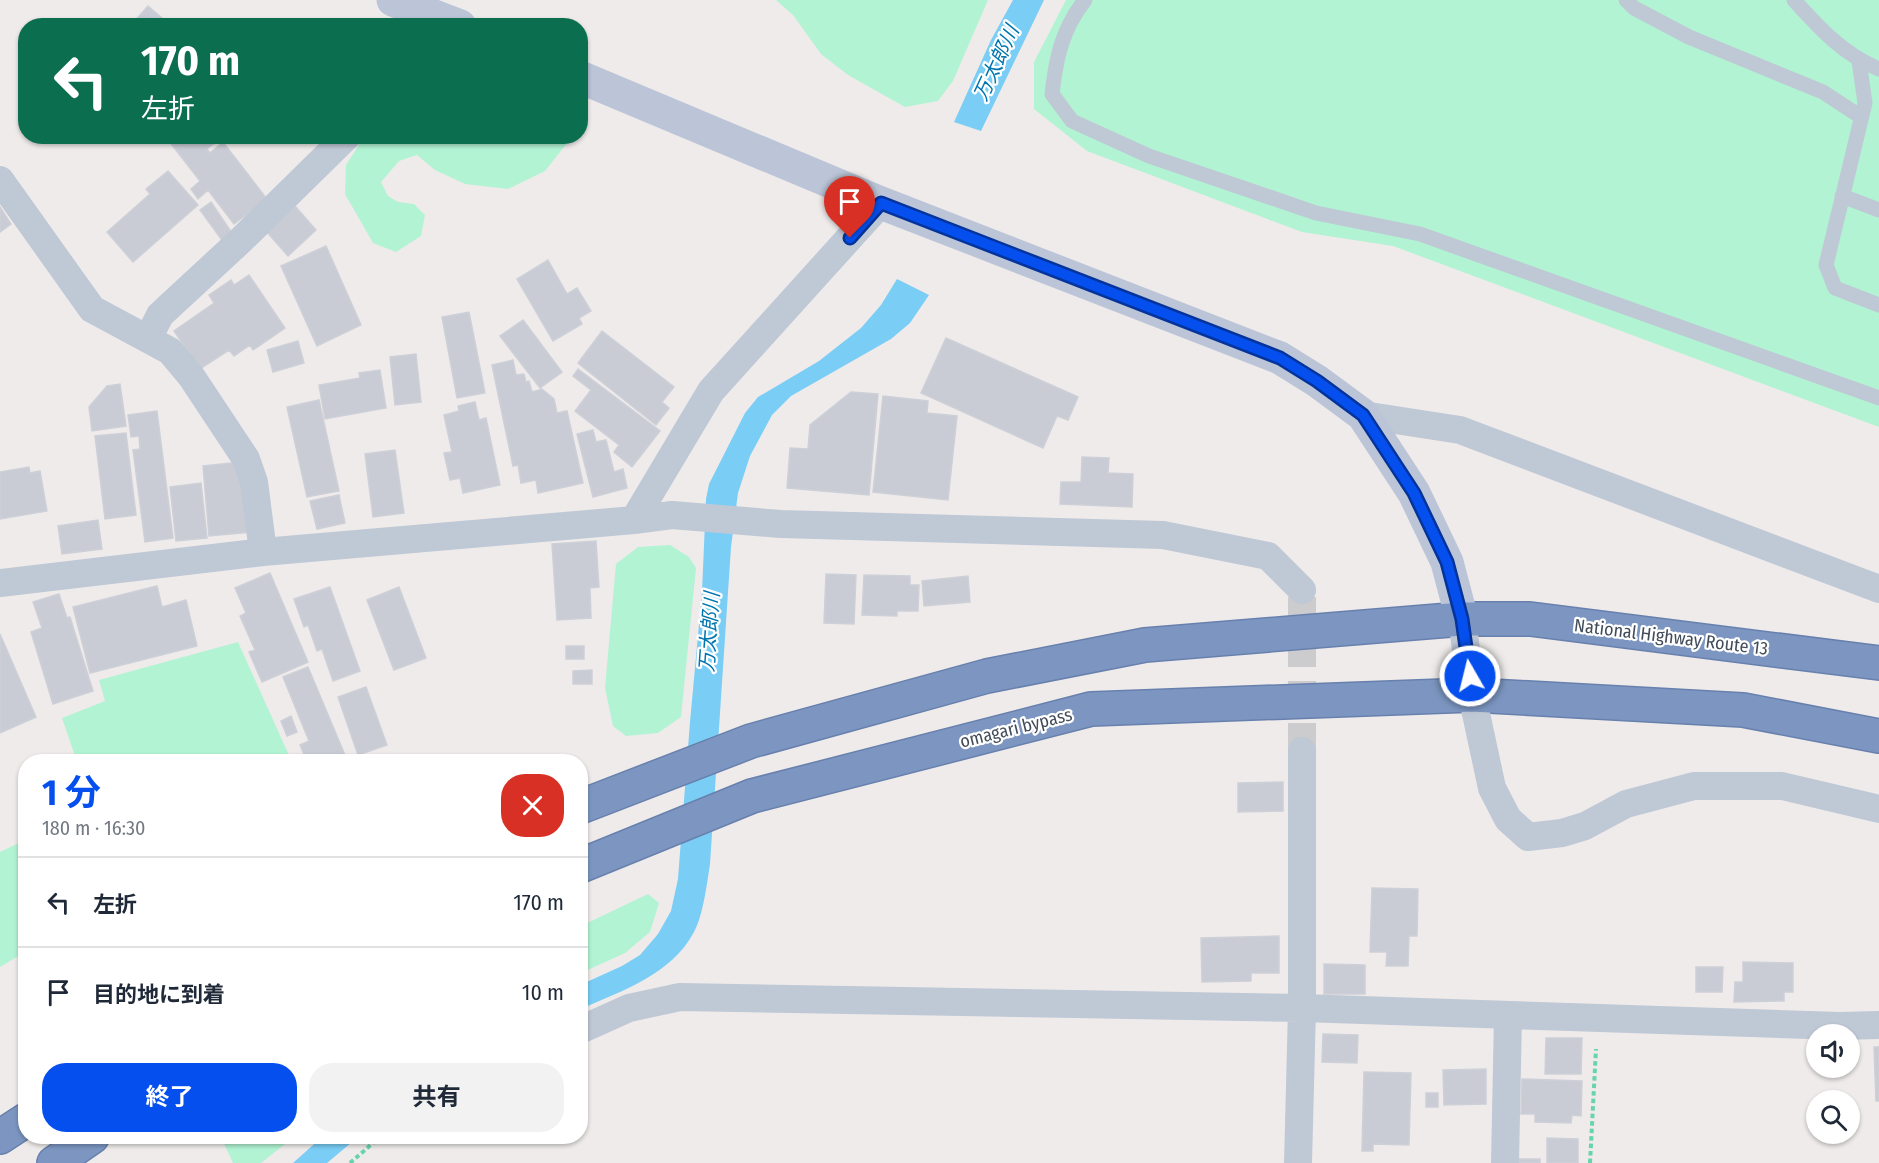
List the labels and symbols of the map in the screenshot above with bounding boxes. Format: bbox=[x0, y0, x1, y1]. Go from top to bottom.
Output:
water label: 万太郎川 bbox=[968, 20, 1025, 104]
pin bbox=[824, 176, 875, 238]
water label: 万太郎川 bbox=[694, 589, 724, 673]
street label: National Highway Route 13 bbox=[1573, 614, 1769, 660]
position arrow bbox=[1438, 644, 1502, 708]
street label: omagari bypass bbox=[958, 703, 1075, 753]

